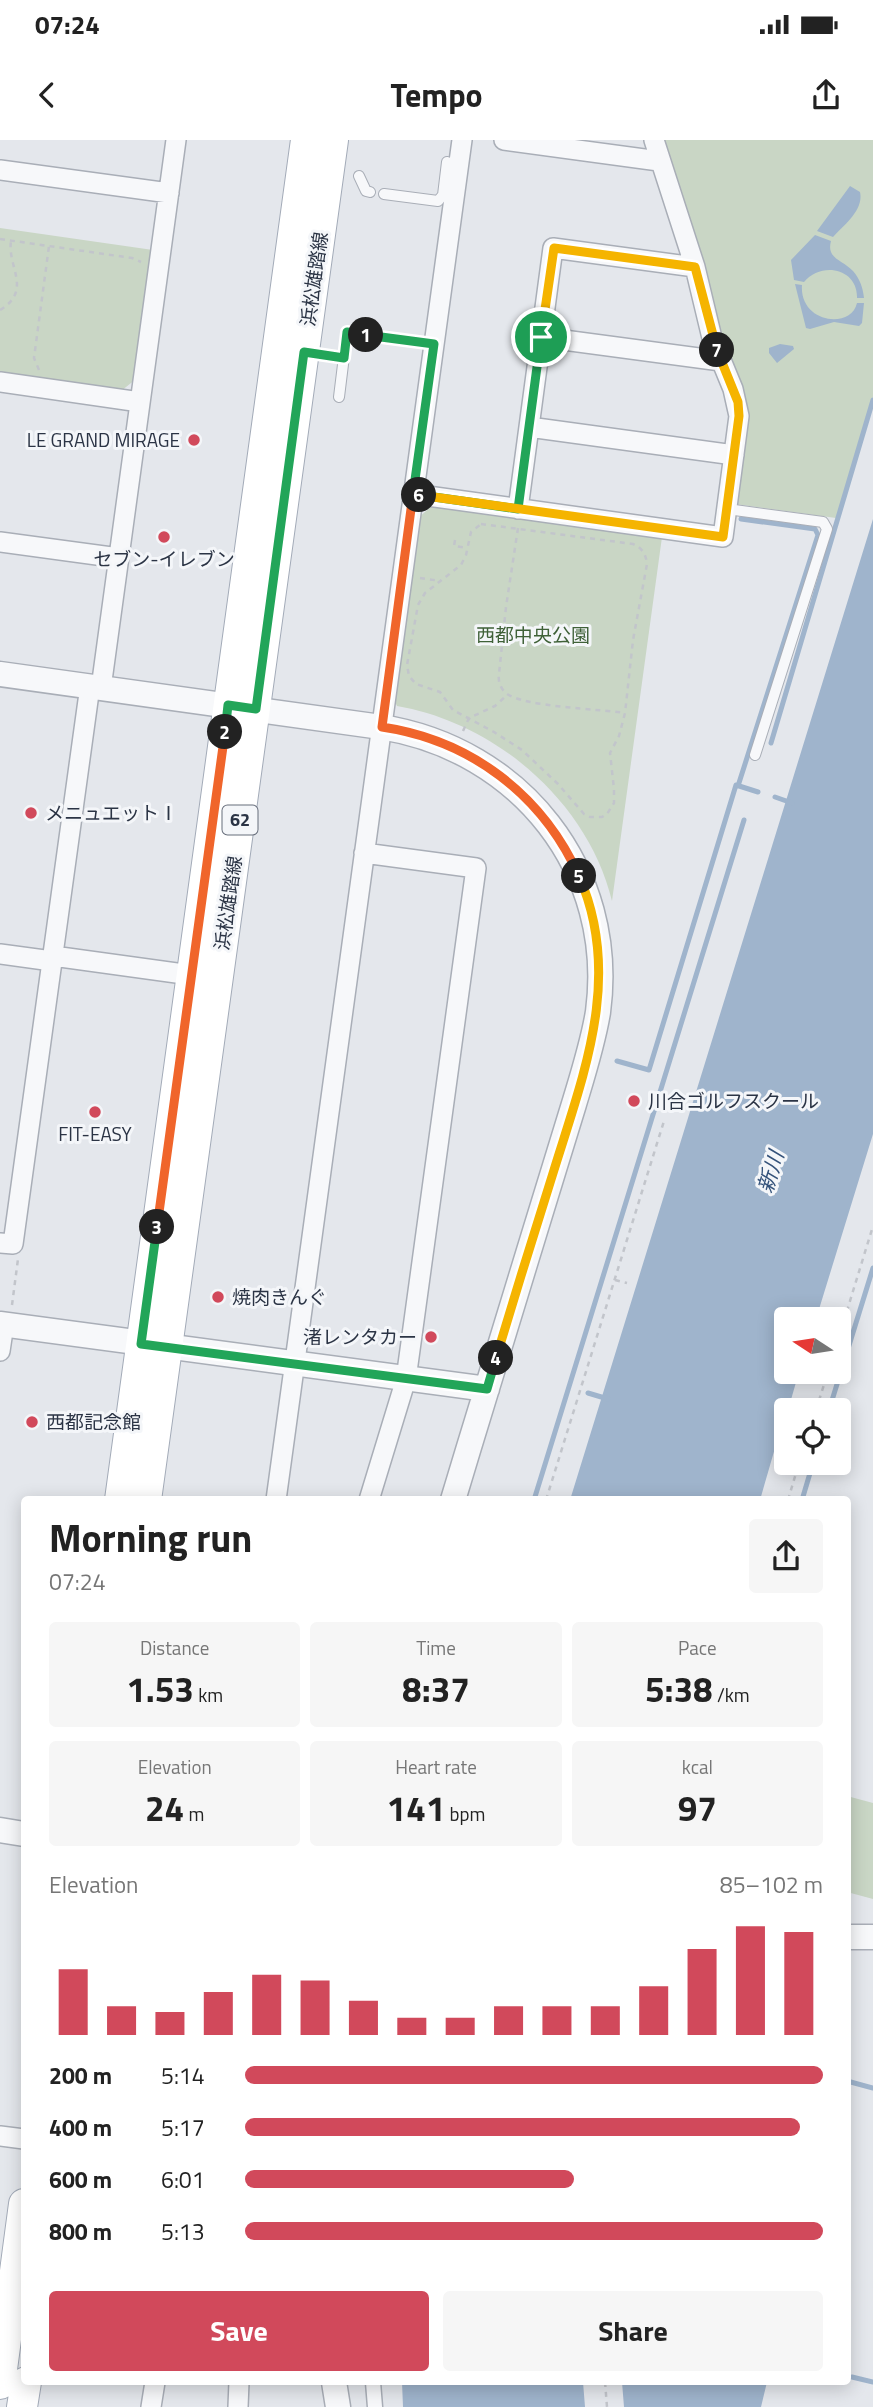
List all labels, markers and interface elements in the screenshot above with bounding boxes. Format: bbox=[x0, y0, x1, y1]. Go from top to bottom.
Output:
text: 07:24 bbox=[35, 5, 100, 44]
text: Tempo bbox=[390, 71, 483, 119]
icon: back bbox=[28, 76, 66, 114]
icon: share bbox=[807, 76, 845, 114]
street label: 浜松雄踏線 bbox=[293, 230, 334, 328]
pin bbox=[511, 307, 571, 367]
pin: 1 bbox=[348, 318, 384, 352]
icon: arrive bbox=[522, 318, 560, 356]
text: 1 bbox=[360, 320, 371, 349]
pin: 7 bbox=[700, 332, 734, 368]
text: 7 bbox=[711, 335, 722, 364]
place label: LE GRAND MIRAGE bbox=[27, 425, 180, 454]
marker: LE GRAND MIRAGE bbox=[186, 432, 202, 448]
pin: 6 bbox=[402, 478, 436, 512]
text: 6 bbox=[413, 480, 424, 509]
marker: セブン-イレブン bbox=[156, 529, 172, 545]
place label: セブン-イレブン bbox=[93, 544, 235, 573]
park label: 西都中央公園 bbox=[476, 620, 590, 649]
pin: 2 bbox=[208, 714, 243, 750]
text: 2 bbox=[219, 717, 230, 746]
place label: メニュエットⅠ bbox=[45, 798, 178, 827]
marker: メニュエットⅠ bbox=[23, 805, 39, 821]
road number: 62 bbox=[222, 806, 258, 834]
street label: 浜松雄踏線 bbox=[207, 854, 248, 952]
pin: 5 bbox=[562, 858, 596, 894]
text: 5 bbox=[573, 861, 584, 890]
place label: 川合ゴルフスクール bbox=[648, 1086, 819, 1115]
marker: 川合ゴルフスクール bbox=[626, 1093, 642, 1109]
marker: FIT-EASY bbox=[87, 1104, 103, 1120]
place label: FIT-EASY bbox=[58, 1119, 133, 1148]
water label: 新川 bbox=[749, 1145, 792, 1196]
pin: 3 bbox=[140, 1210, 174, 1244]
text: 3 bbox=[151, 1212, 162, 1241]
place label: 焼肉きんぐ bbox=[232, 1282, 327, 1311]
marker: 焼肉きんぐ bbox=[210, 1289, 226, 1305]
north arrow bbox=[774, 1307, 850, 1384]
map controls bbox=[774, 1307, 851, 1475]
place label: 渚レンタカー bbox=[303, 1322, 417, 1351]
marker: 渚レンタカー bbox=[423, 1329, 439, 1345]
pin: 4 bbox=[478, 1340, 514, 1376]
text: 4 bbox=[490, 1343, 501, 1372]
button: locate bbox=[774, 1398, 851, 1475]
place label: 西都記念館 bbox=[46, 1407, 141, 1436]
marker: 西都記念館 bbox=[24, 1414, 40, 1430]
text: Morning run bbox=[49, 1509, 252, 1567]
button: share bbox=[749, 1519, 823, 1593]
text: 07:24 bbox=[49, 1564, 106, 1599]
text: Distance bbox=[140, 1633, 209, 1662]
text: Time bbox=[416, 1633, 456, 1662]
text: Pace bbox=[678, 1633, 717, 1662]
text: 1.53 bbox=[126, 1662, 194, 1716]
text: 8:37 bbox=[402, 1662, 470, 1716]
text: 5:38 bbox=[645, 1662, 713, 1716]
text: km bbox=[194, 1680, 223, 1709]
text: /km bbox=[713, 1680, 750, 1709]
text: Elevation bbox=[138, 1752, 212, 1781]
text: Heart rate bbox=[395, 1752, 477, 1781]
text: kcal bbox=[682, 1752, 713, 1781]
text: 24 bbox=[145, 1781, 184, 1835]
text: 141 bbox=[387, 1781, 445, 1835]
text: 97 bbox=[678, 1781, 717, 1835]
text: m bbox=[184, 1799, 204, 1828]
text: bpm bbox=[445, 1799, 485, 1828]
text: Elevation bbox=[49, 1867, 138, 1902]
text: 85–102 m bbox=[720, 1867, 823, 1902]
text: 200 m bbox=[49, 2058, 112, 2093]
text: 5:14 bbox=[161, 2058, 205, 2093]
text: 400 m bbox=[49, 2110, 112, 2145]
text: 5:17 bbox=[161, 2110, 205, 2145]
text: 600 m bbox=[49, 2162, 112, 2197]
text: 6:01 bbox=[161, 2162, 205, 2197]
text: 800 m bbox=[49, 2214, 112, 2249]
text: 5:13 bbox=[161, 2214, 205, 2249]
button: Save bbox=[49, 2291, 429, 2371]
button: Share bbox=[443, 2291, 823, 2371]

